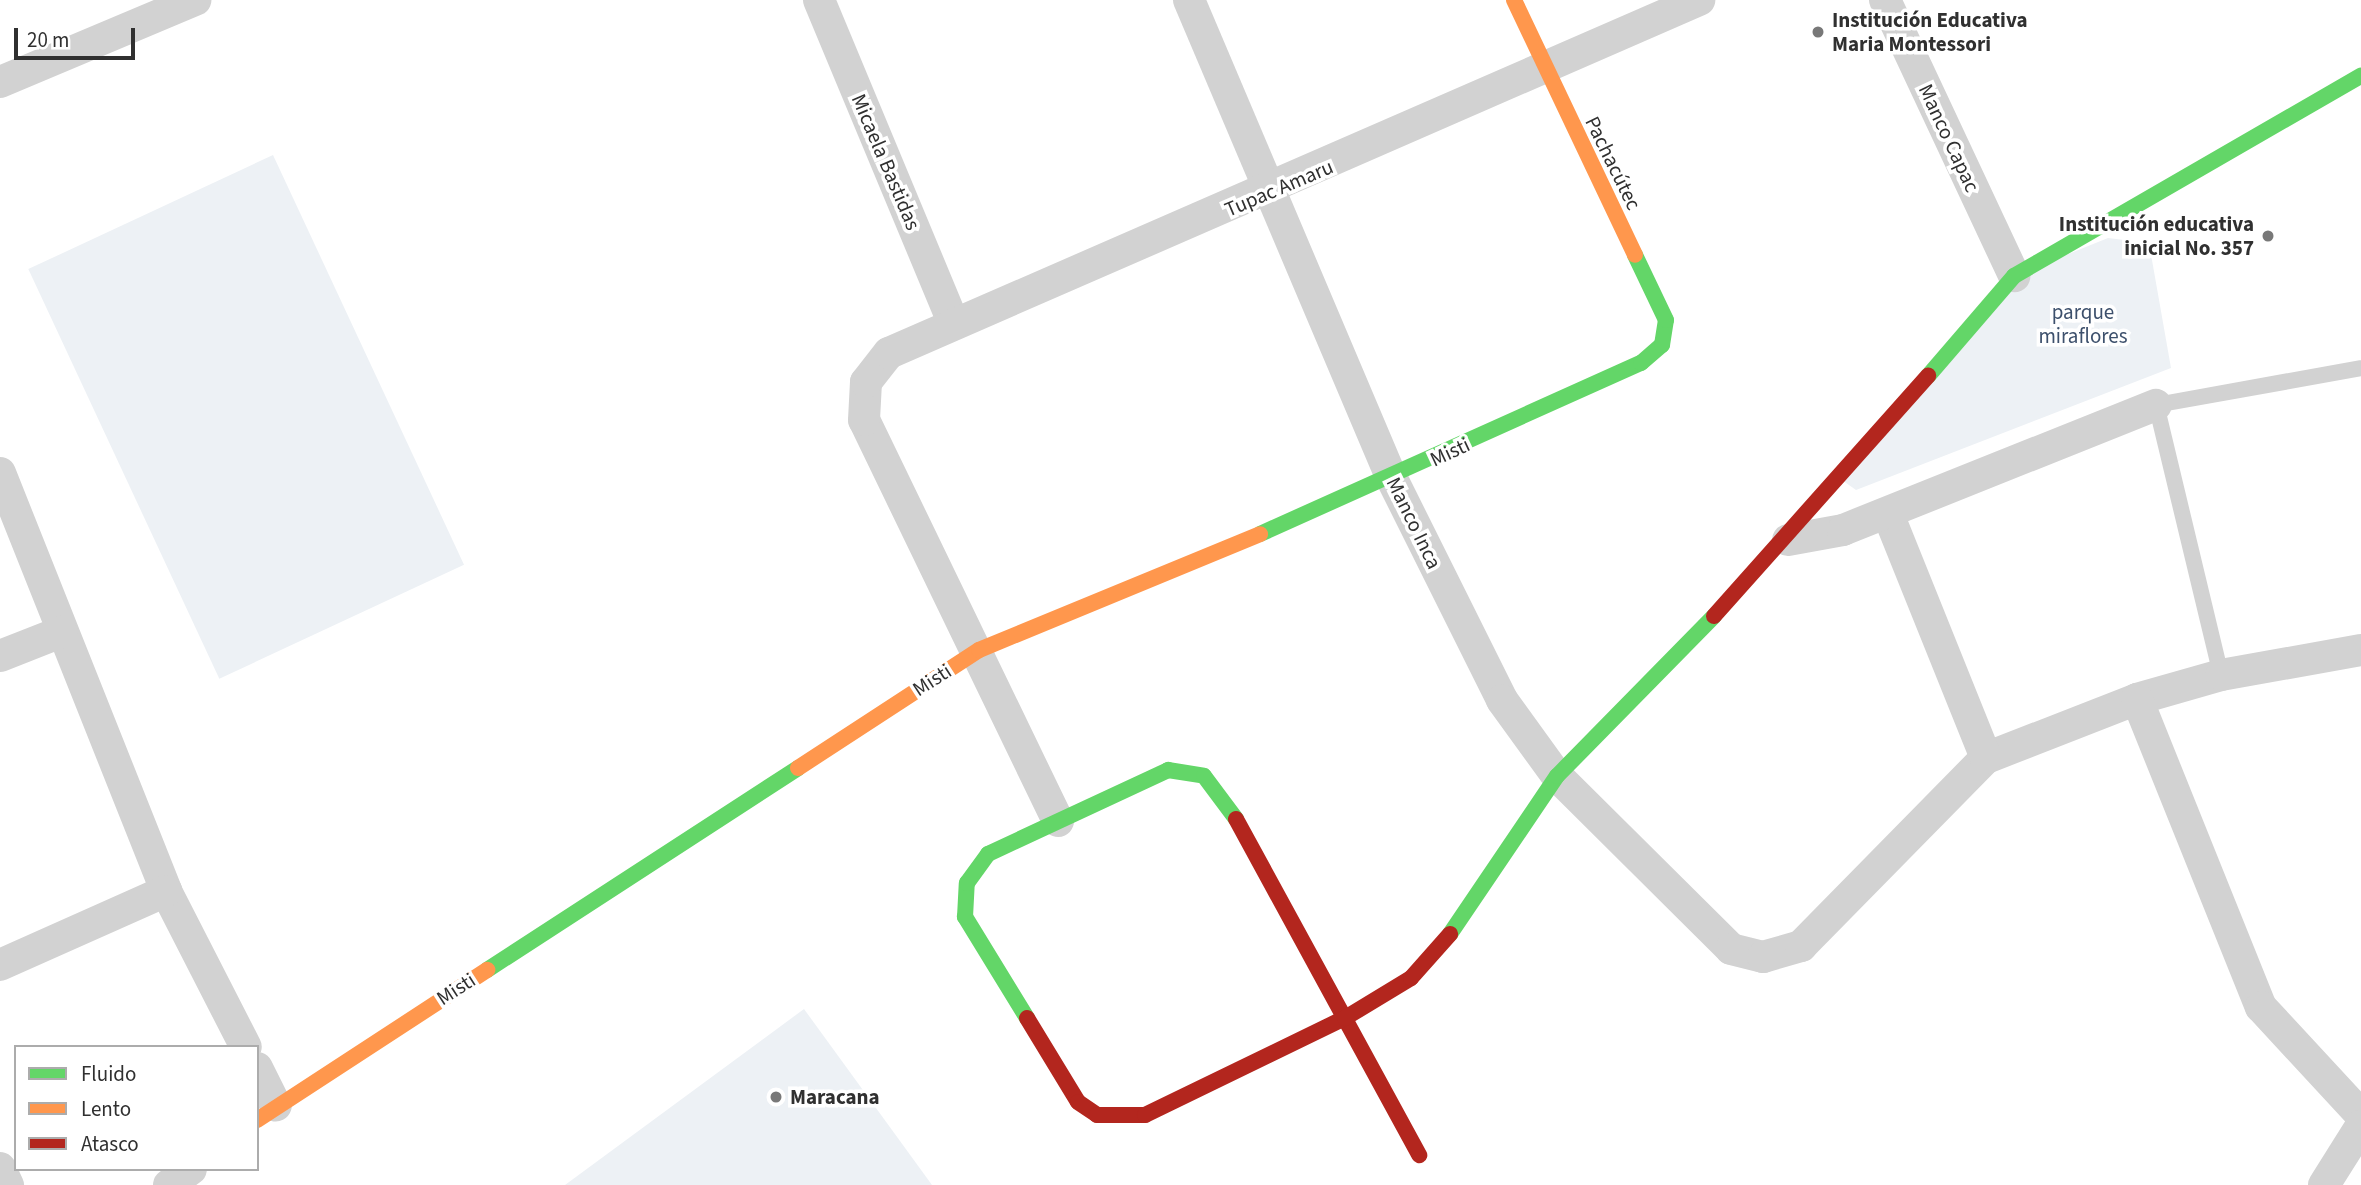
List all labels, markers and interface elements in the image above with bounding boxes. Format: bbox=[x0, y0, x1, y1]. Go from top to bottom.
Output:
place label: Institución Educativa Maria Montessori bbox=[1832, 7, 2028, 57]
scale bar bbox=[18, 14, 138, 58]
marker: Institución Educativa Maria Montessori bbox=[1810, 24, 1826, 40]
text: 20 m bbox=[27, 25, 69, 55]
street label: Manco Capac bbox=[1913, 80, 1985, 196]
street label: Micaela Bastidas bbox=[846, 90, 926, 234]
street label: Pachacútec bbox=[1580, 112, 1646, 214]
street label: Tupac Amaru bbox=[1221, 154, 1337, 222]
place label: Institución educativa inicial No. 357 bbox=[2059, 211, 2254, 261]
marker: Institución educativa inicial No. 357 bbox=[2260, 228, 2276, 244]
park label: parque miraflores bbox=[2038, 299, 2128, 349]
street label: Misti bbox=[1426, 432, 1474, 472]
street label: Manco Inca bbox=[1381, 473, 1447, 573]
street label: Misti bbox=[908, 658, 956, 702]
street label: Misti bbox=[432, 967, 480, 1011]
legend bbox=[14, 1045, 259, 1171]
text: Fluido bbox=[81, 1059, 136, 1089]
place label: Maracana bbox=[790, 1084, 880, 1110]
marker: Maracana bbox=[768, 1089, 784, 1105]
text: Lento bbox=[81, 1094, 131, 1124]
text: Atasco bbox=[81, 1129, 139, 1159]

